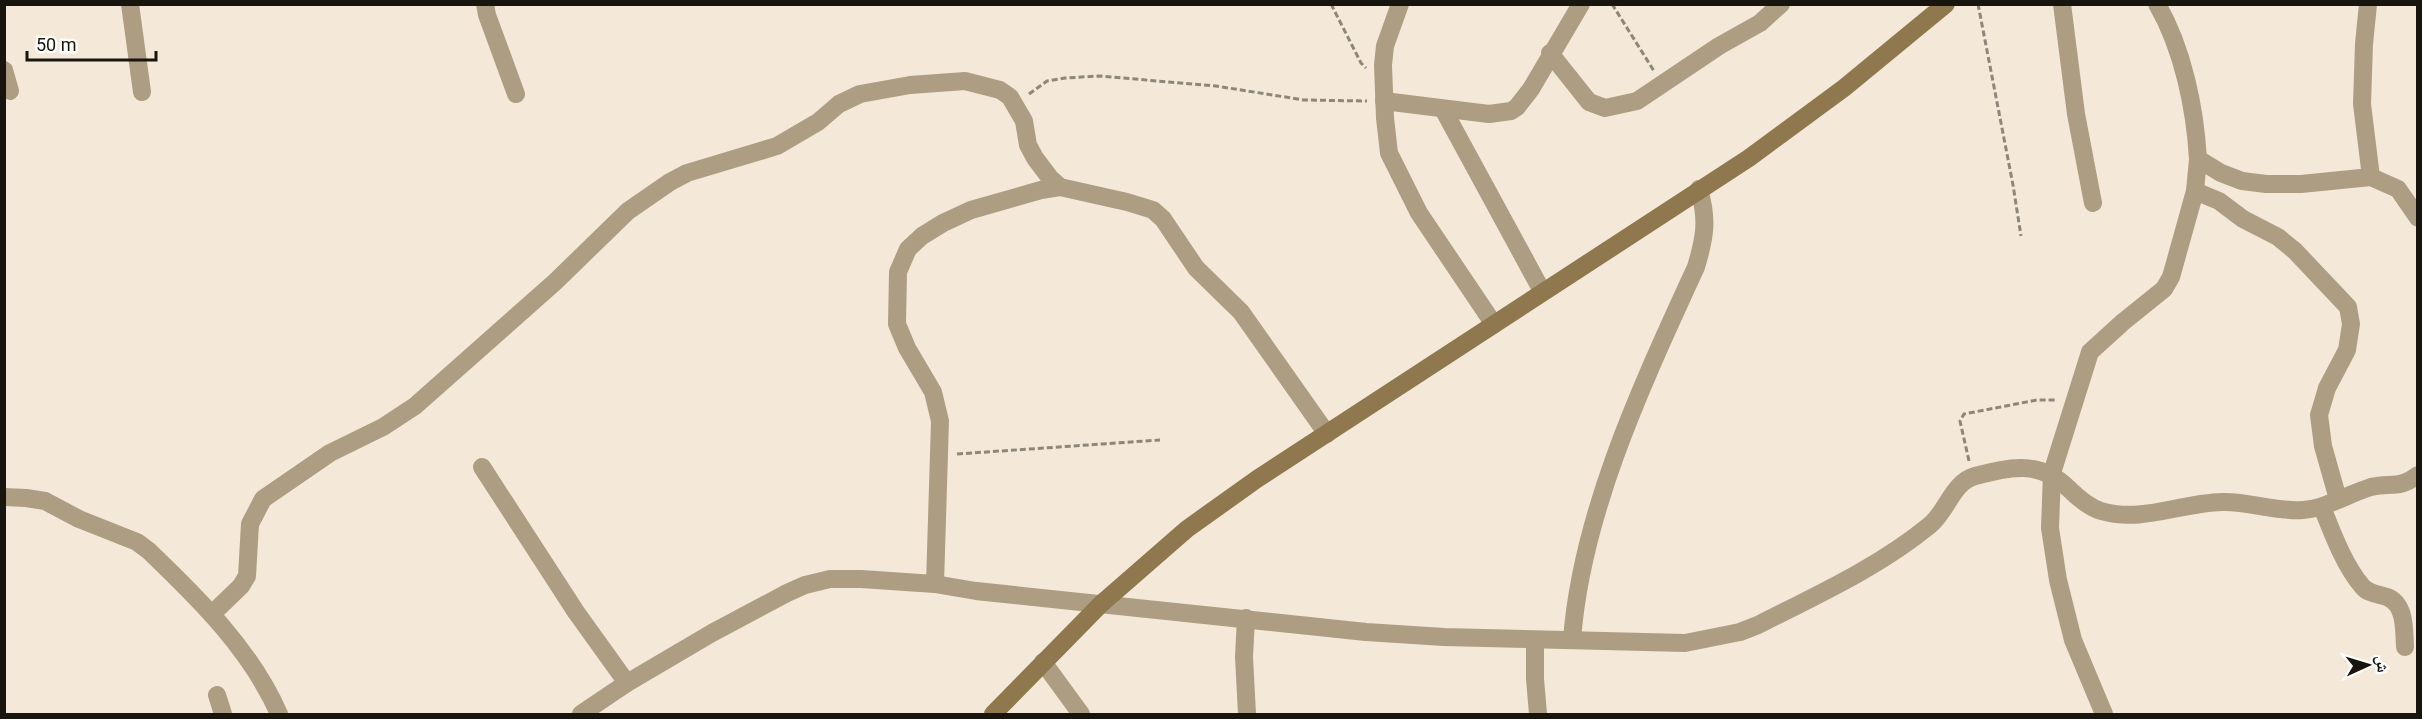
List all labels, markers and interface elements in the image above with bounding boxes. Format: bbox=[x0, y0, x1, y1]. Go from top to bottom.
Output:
scale bar bbox=[27, 24, 156, 62]
text: 50 m bbox=[36, 34, 76, 55]
north arrow bbox=[2338, 635, 2398, 695]
text: ش bbox=[2372, 655, 2393, 673]

